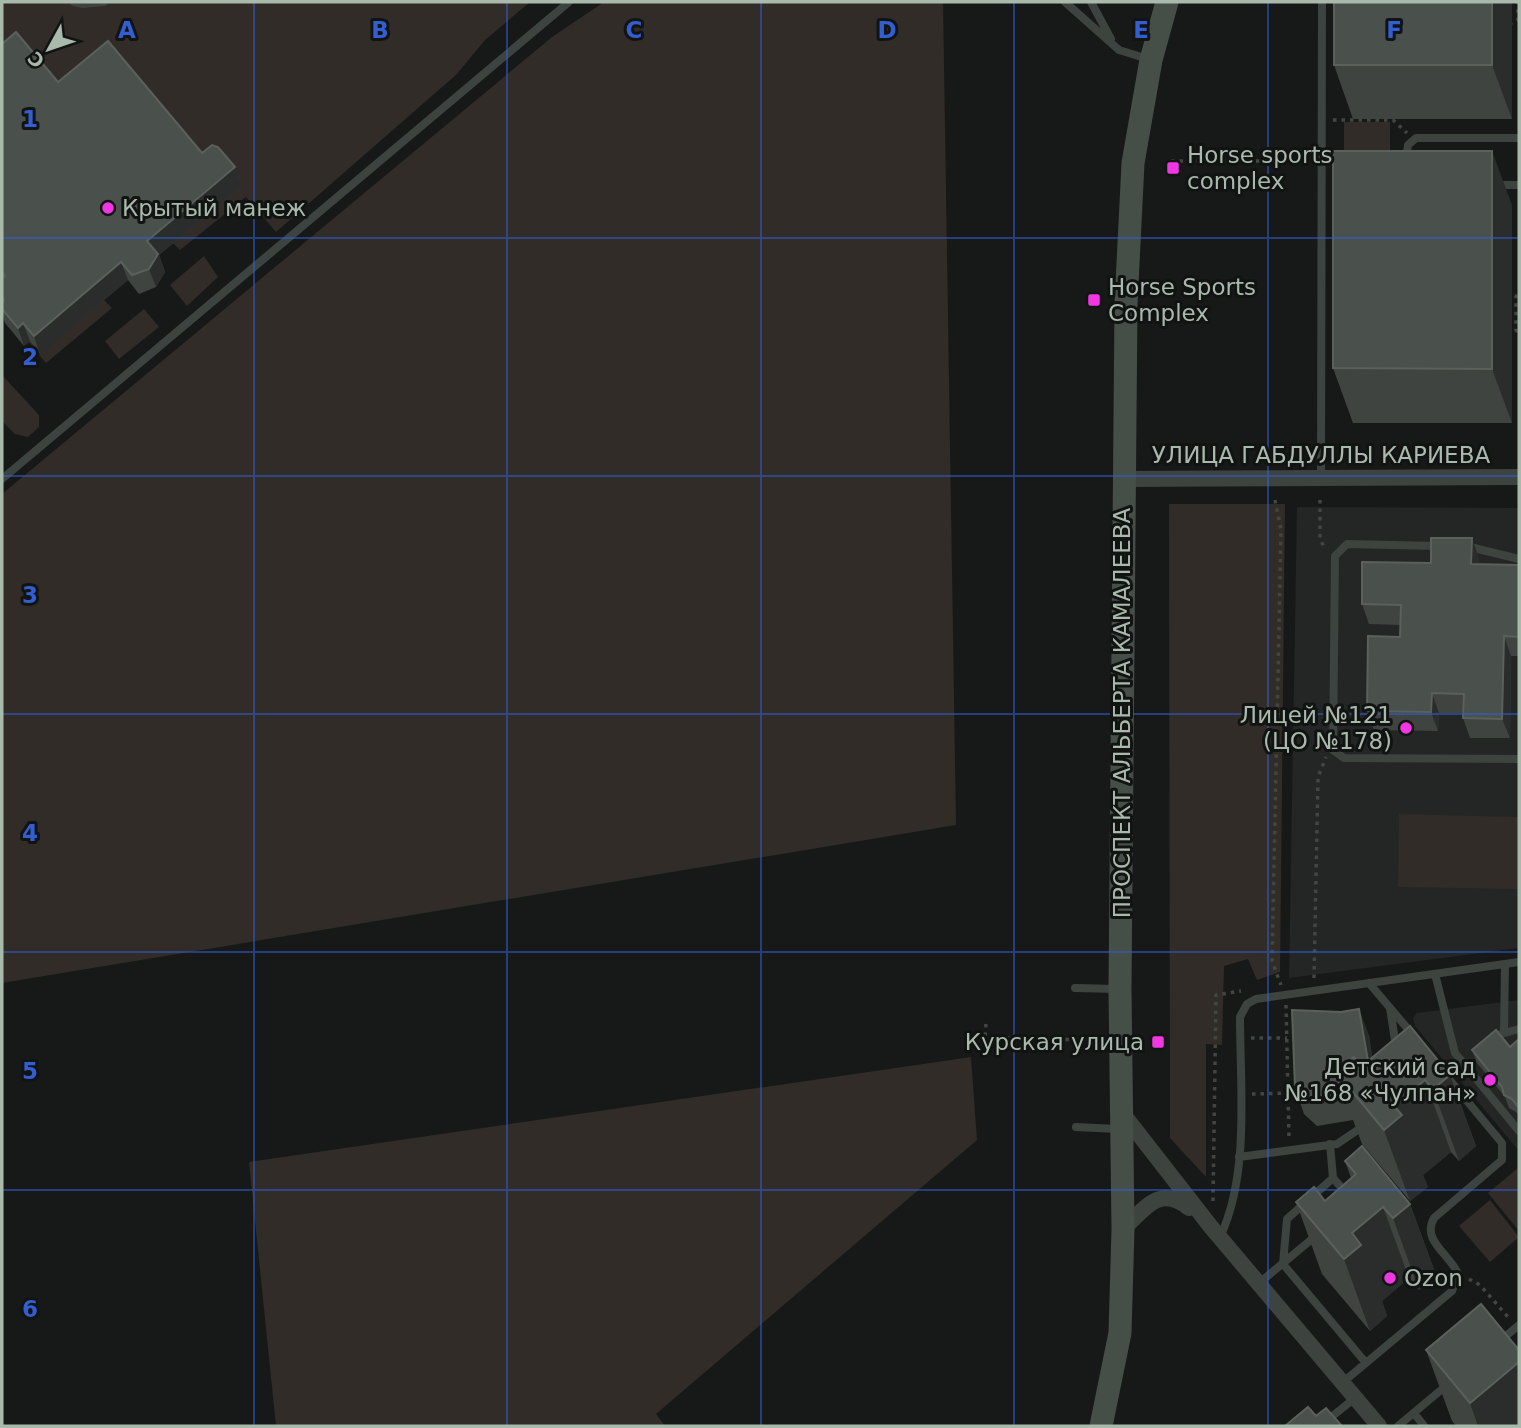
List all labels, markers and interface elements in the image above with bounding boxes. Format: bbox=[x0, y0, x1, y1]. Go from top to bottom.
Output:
north arrow bbox=[14, 14, 84, 84]
text: A bbox=[118, 17, 136, 43]
text: B bbox=[371, 17, 389, 43]
text: C bbox=[626, 17, 642, 43]
text: D bbox=[877, 17, 897, 43]
text: E bbox=[1133, 17, 1149, 43]
text: F bbox=[1386, 17, 1402, 43]
text: С bbox=[23, 48, 49, 72]
text: 1 bbox=[22, 106, 38, 132]
place label: Horse sports complex bbox=[1187, 142, 1332, 194]
marker: Horse sports complex bbox=[1165, 160, 1181, 176]
place label: Крытый манеж bbox=[122, 195, 306, 221]
marker: Крытый манеж bbox=[100, 200, 116, 216]
place label: Horse Sports Complex bbox=[1108, 274, 1256, 326]
marker: Horse Sports Complex bbox=[1086, 292, 1102, 308]
text: 2 bbox=[22, 344, 38, 370]
street label: УЛИЦА ГАБДУЛЛЫ КАРИЕВА bbox=[1152, 442, 1490, 468]
street label: ПРОСПЕКТ АЛЬБЕРТА КАМАЛЕЕВА bbox=[1109, 508, 1135, 918]
text: 3 bbox=[22, 582, 38, 608]
place label: Лицей №121 (ЦО №178) bbox=[1240, 702, 1392, 754]
marker: Лицей №121 (ЦО №178) bbox=[1398, 720, 1414, 736]
text: 4 bbox=[22, 820, 38, 846]
place label: Курская улица bbox=[965, 1029, 1144, 1055]
marker: Курская улица bbox=[1150, 1034, 1166, 1050]
place label: Детский сад №168 «Чулпан» bbox=[1284, 1054, 1476, 1106]
text: 5 bbox=[22, 1058, 38, 1084]
marker: Детский сад №168 «Чулпан» bbox=[1482, 1072, 1498, 1088]
place label: Ozon bbox=[1404, 1265, 1463, 1291]
marker: Ozon bbox=[1382, 1270, 1398, 1286]
text: 6 bbox=[22, 1296, 38, 1322]

